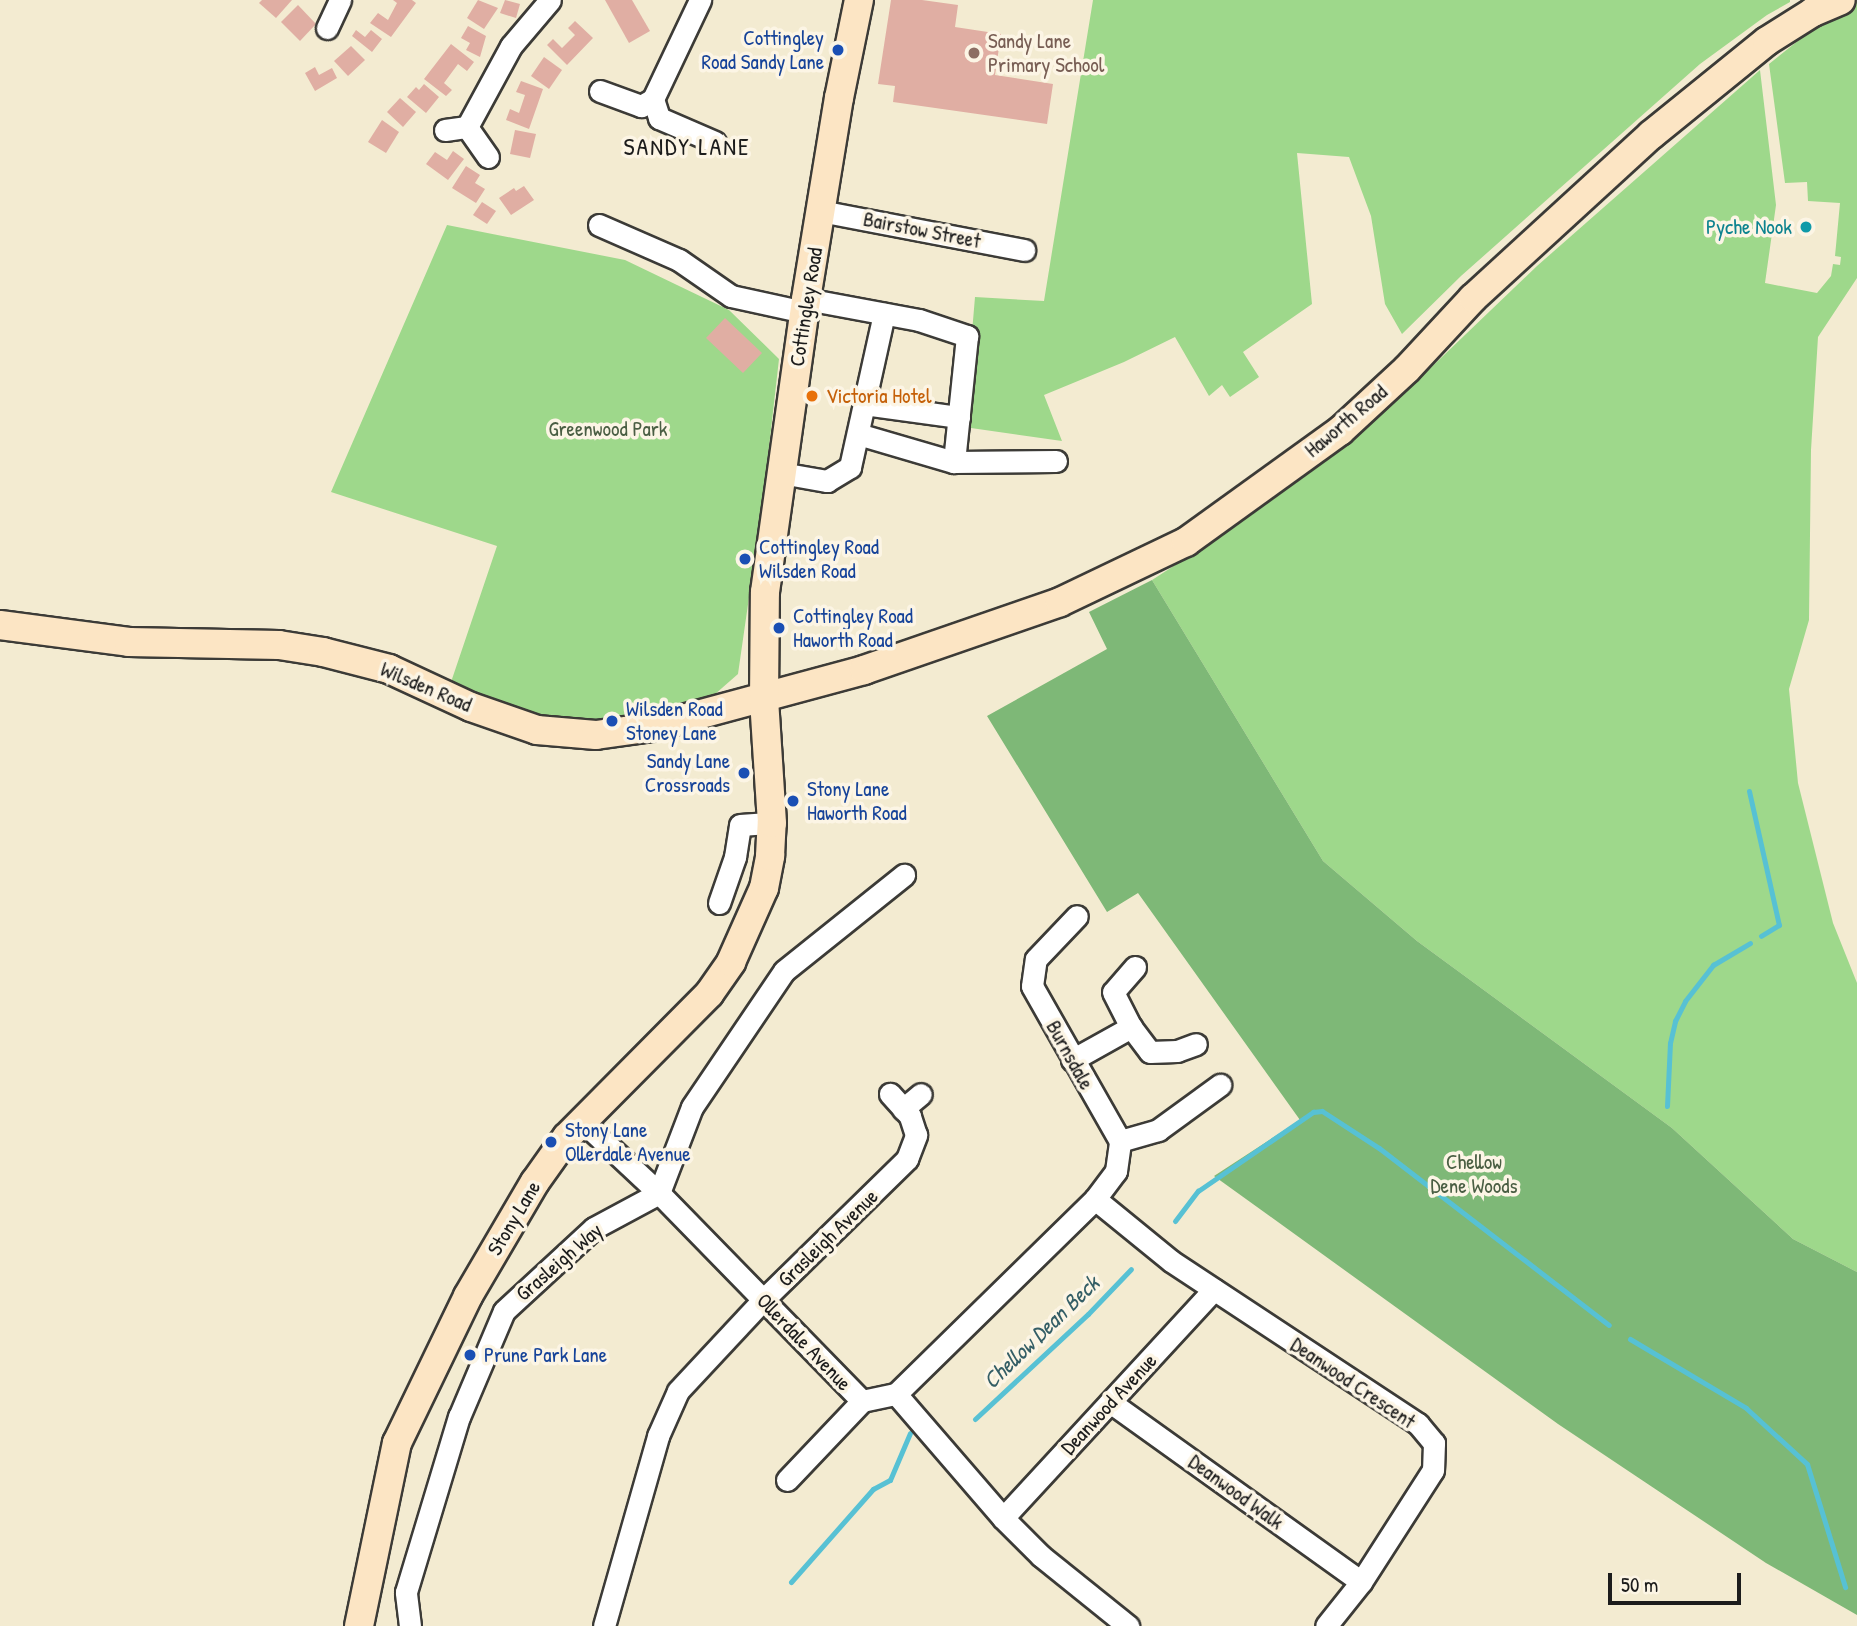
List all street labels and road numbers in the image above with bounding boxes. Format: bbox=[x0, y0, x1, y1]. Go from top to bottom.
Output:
street label: Bairstow Street bbox=[861, 206, 983, 254]
street label: Cottingley Road bbox=[784, 246, 828, 368]
street label: Haworth Road bbox=[1300, 379, 1392, 463]
street label: Wilsden Road bbox=[377, 657, 475, 717]
street label: Burnsdale bbox=[1041, 1016, 1099, 1094]
street label: Stony Lane bbox=[482, 1176, 546, 1260]
street label: Grasleigh Avenue bbox=[773, 1184, 883, 1292]
street label: Grasleigh Way bbox=[511, 1218, 607, 1306]
street label: Ollerdale Avenue bbox=[751, 1288, 857, 1396]
street label: Deanwood Crescent bbox=[1286, 1332, 1420, 1434]
street label: Deanwood Avenue bbox=[1056, 1348, 1162, 1460]
street label: Deanwood Walk bbox=[1184, 1449, 1288, 1535]

